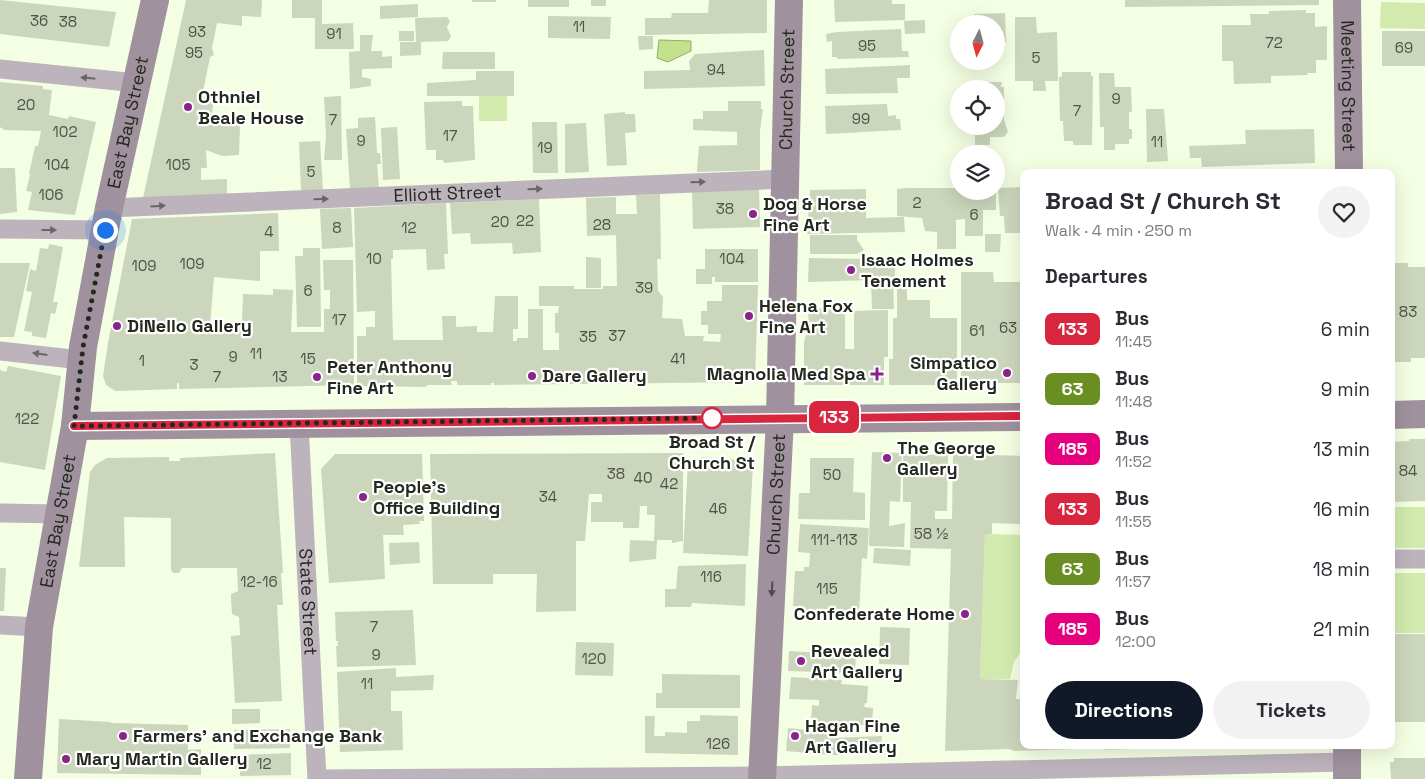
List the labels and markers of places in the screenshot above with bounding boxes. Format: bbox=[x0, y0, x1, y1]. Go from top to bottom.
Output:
place label: Othniel Beale House bbox=[198, 85, 304, 129]
marker: Othniel Beale House bbox=[182, 101, 194, 113]
place label: Dog & Horse Fine Art bbox=[763, 192, 867, 236]
marker: Dog & Horse Fine Art bbox=[747, 208, 759, 220]
place label: Isaac Holmes Tenement bbox=[861, 248, 974, 292]
marker: Isaac Holmes Tenement bbox=[845, 264, 857, 276]
place label: Helena Fox Fine Art bbox=[759, 294, 853, 338]
marker: Helena Fox Fine Art bbox=[743, 310, 755, 322]
place label: DiNello Gallery bbox=[127, 314, 252, 337]
marker: DiNello Gallery bbox=[111, 320, 123, 332]
place label: Simpatico Gallery bbox=[910, 351, 997, 395]
place label: Peter Anthony Fine Art bbox=[327, 355, 452, 399]
place label: Magnolia Med Spa bbox=[707, 362, 867, 385]
place label: Dare Gallery bbox=[542, 364, 647, 387]
marker: Magnolia Med Spa bbox=[870, 367, 884, 381]
marker: Simpatico Gallery bbox=[1001, 367, 1013, 379]
marker: Dare Gallery bbox=[526, 370, 538, 382]
marker: Peter Anthony Fine Art bbox=[311, 371, 323, 383]
marker: Broad St / Church St bbox=[701, 407, 723, 429]
place label: Broad St / Church St bbox=[669, 430, 756, 474]
place label: The George Gallery bbox=[897, 436, 996, 480]
marker: The George Gallery bbox=[881, 452, 893, 464]
place label: People's Office Building bbox=[373, 475, 500, 519]
marker: People's Office Building bbox=[357, 491, 369, 503]
place label: Confederate Home bbox=[794, 602, 955, 625]
marker: Confederate Home bbox=[959, 608, 971, 620]
place label: Revealed Art Gallery bbox=[811, 639, 903, 683]
marker: Revealed Art Gallery bbox=[795, 655, 807, 667]
place label: Hagan Fine Art Gallery bbox=[805, 714, 900, 758]
place label: Farmers' and Exchange Bank bbox=[133, 724, 382, 747]
marker: Farmers' and Exchange Bank bbox=[117, 730, 129, 742]
marker: Hagan Fine Art Gallery bbox=[789, 730, 801, 742]
place label: Mary Martin Gallery bbox=[76, 747, 248, 770]
marker: Mary Martin Gallery bbox=[60, 753, 72, 765]

